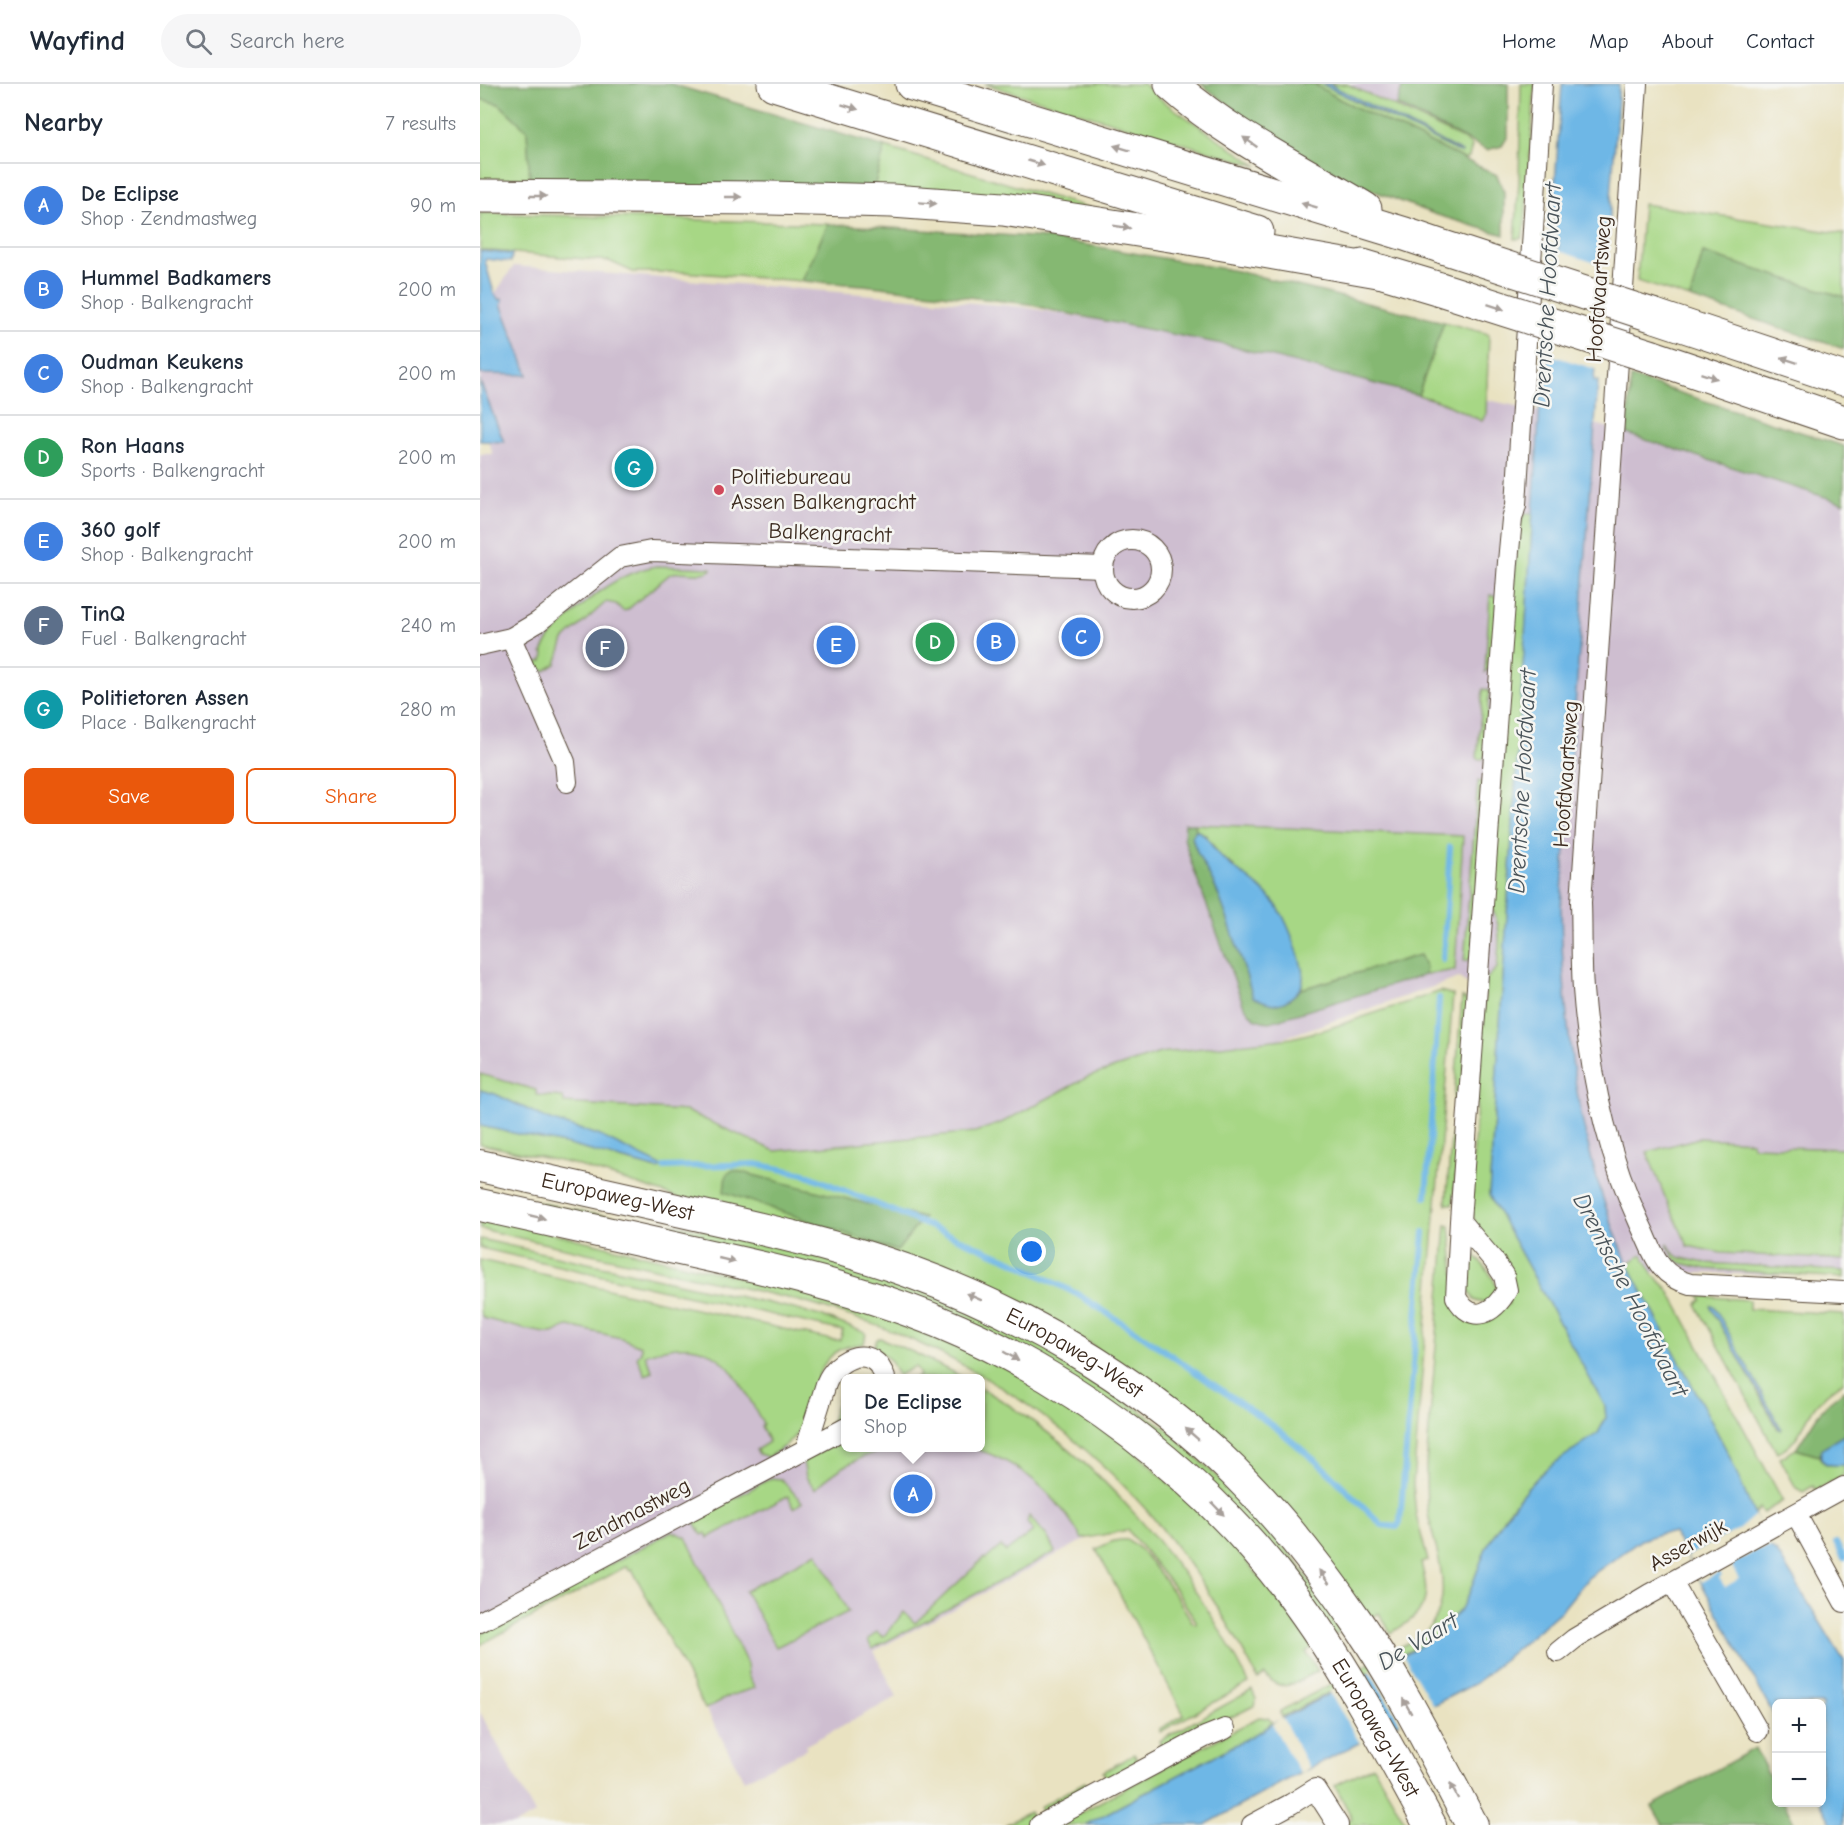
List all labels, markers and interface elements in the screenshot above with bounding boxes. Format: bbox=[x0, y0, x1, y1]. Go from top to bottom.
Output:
search box bbox=[161, 14, 581, 68]
text: Wayfind bbox=[30, 25, 125, 57]
icon: search bbox=[182, 25, 215, 58]
text: Search here bbox=[230, 28, 345, 54]
text: Home bbox=[1502, 29, 1556, 53]
text: Map bbox=[1589, 29, 1629, 53]
text: About bbox=[1662, 29, 1713, 53]
text: Contact bbox=[1746, 29, 1814, 53]
one-way arrow bbox=[841, 103, 859, 112]
text: Nearby bbox=[24, 108, 103, 138]
text: 7 results bbox=[385, 112, 456, 135]
one-way arrow bbox=[1242, 137, 1258, 148]
one-way arrow bbox=[1113, 143, 1131, 152]
one-way arrow bbox=[1028, 159, 1046, 169]
text: De Eclipse bbox=[81, 181, 179, 207]
water label: Drentsche Hoofdvaart bbox=[1527, 181, 1567, 408]
one-way arrow bbox=[529, 191, 548, 201]
one-way arrow bbox=[724, 192, 743, 202]
text: A bbox=[38, 194, 49, 217]
text: 90 m bbox=[410, 194, 456, 217]
one-way arrow bbox=[919, 198, 938, 208]
one-way arrow bbox=[1300, 199, 1318, 209]
text: Shop · Zendmastweg bbox=[81, 207, 257, 230]
street label: Hoofdvaartsweg bbox=[1581, 215, 1617, 363]
one-way arrow bbox=[1112, 223, 1131, 232]
text: Hummel Badkamers bbox=[81, 265, 271, 291]
text: B bbox=[37, 278, 50, 301]
text: 200 m bbox=[398, 278, 456, 301]
text: Shop · Balkengracht bbox=[81, 291, 253, 314]
one-way arrow bbox=[1487, 302, 1505, 312]
text: Oudman Keukens bbox=[81, 349, 243, 375]
one-way arrow bbox=[1780, 354, 1798, 364]
text: C bbox=[37, 362, 50, 385]
text: 200 m bbox=[398, 362, 456, 385]
one-way arrow bbox=[1700, 372, 1718, 381]
text: Shop · Balkengracht bbox=[81, 375, 253, 398]
text: Ron Haans bbox=[81, 433, 184, 459]
text: D bbox=[37, 446, 50, 469]
text: 200 m bbox=[398, 446, 456, 469]
pin: G bbox=[614, 446, 654, 490]
text: Sports · Balkengracht bbox=[81, 459, 264, 482]
place label: Politiebureau Assen Balkengracht bbox=[731, 464, 916, 515]
marker: Politiebureau Assen Balkengracht bbox=[712, 483, 726, 497]
text: 360 golf bbox=[81, 517, 159, 543]
street label: Balkengracht bbox=[768, 518, 893, 548]
text: E bbox=[38, 530, 49, 553]
text: 200 m bbox=[398, 530, 456, 553]
text: Shop · Balkengracht bbox=[81, 543, 253, 566]
text: TinQ bbox=[81, 601, 125, 627]
text: F bbox=[38, 614, 49, 637]
text: 240 m bbox=[401, 614, 456, 637]
pin: C bbox=[1062, 614, 1100, 660]
pin: D bbox=[916, 620, 954, 664]
pin: B bbox=[976, 620, 1016, 664]
pin: E bbox=[816, 622, 856, 668]
pin: F bbox=[586, 626, 624, 670]
text: Fuel · Balkengracht bbox=[81, 627, 246, 650]
water label: Drentsche Hoofdvaart bbox=[1502, 667, 1542, 894]
text: Politietoren Assen bbox=[81, 685, 249, 711]
text: G bbox=[36, 698, 51, 721]
text: 280 m bbox=[400, 698, 456, 721]
street label: Hoofdvaartsweg bbox=[1548, 700, 1584, 848]
text: Place · Balkengracht bbox=[81, 711, 255, 734]
button: Save bbox=[24, 768, 234, 824]
button: Share bbox=[246, 768, 456, 824]
street label: Europaweg-West bbox=[539, 1167, 697, 1226]
water label: Drentsche Hoofdvaart bbox=[1567, 1188, 1695, 1403]
one-way arrow bbox=[528, 1213, 546, 1223]
your location bbox=[1017, 1237, 1046, 1266]
one-way arrow bbox=[718, 1255, 737, 1265]
one-way arrow bbox=[965, 1292, 983, 1302]
street label: Europaweg-West bbox=[1002, 1302, 1149, 1404]
one-way arrow bbox=[1003, 1351, 1019, 1362]
popup bbox=[841, 1374, 985, 1452]
text: De Eclipse bbox=[864, 1389, 962, 1415]
text: Shop bbox=[864, 1415, 907, 1438]
one-way arrow bbox=[1184, 1428, 1200, 1441]
street label: Zendmastweg bbox=[569, 1472, 695, 1556]
pin: A bbox=[894, 1472, 932, 1516]
one-way arrow bbox=[1210, 1501, 1224, 1515]
street label: Asserwijk bbox=[1645, 1513, 1732, 1577]
one-way arrow bbox=[1318, 1570, 1330, 1586]
water label: De Vaart bbox=[1373, 1605, 1464, 1676]
street label: Europaweg-West bbox=[1326, 1654, 1426, 1802]
one-way arrow bbox=[1402, 1697, 1412, 1714]
map controls bbox=[1772, 1699, 1826, 1807]
button: + bbox=[1772, 1699, 1826, 1753]
button: − bbox=[1772, 1753, 1826, 1807]
one-way arrow bbox=[1449, 1782, 1459, 1799]

